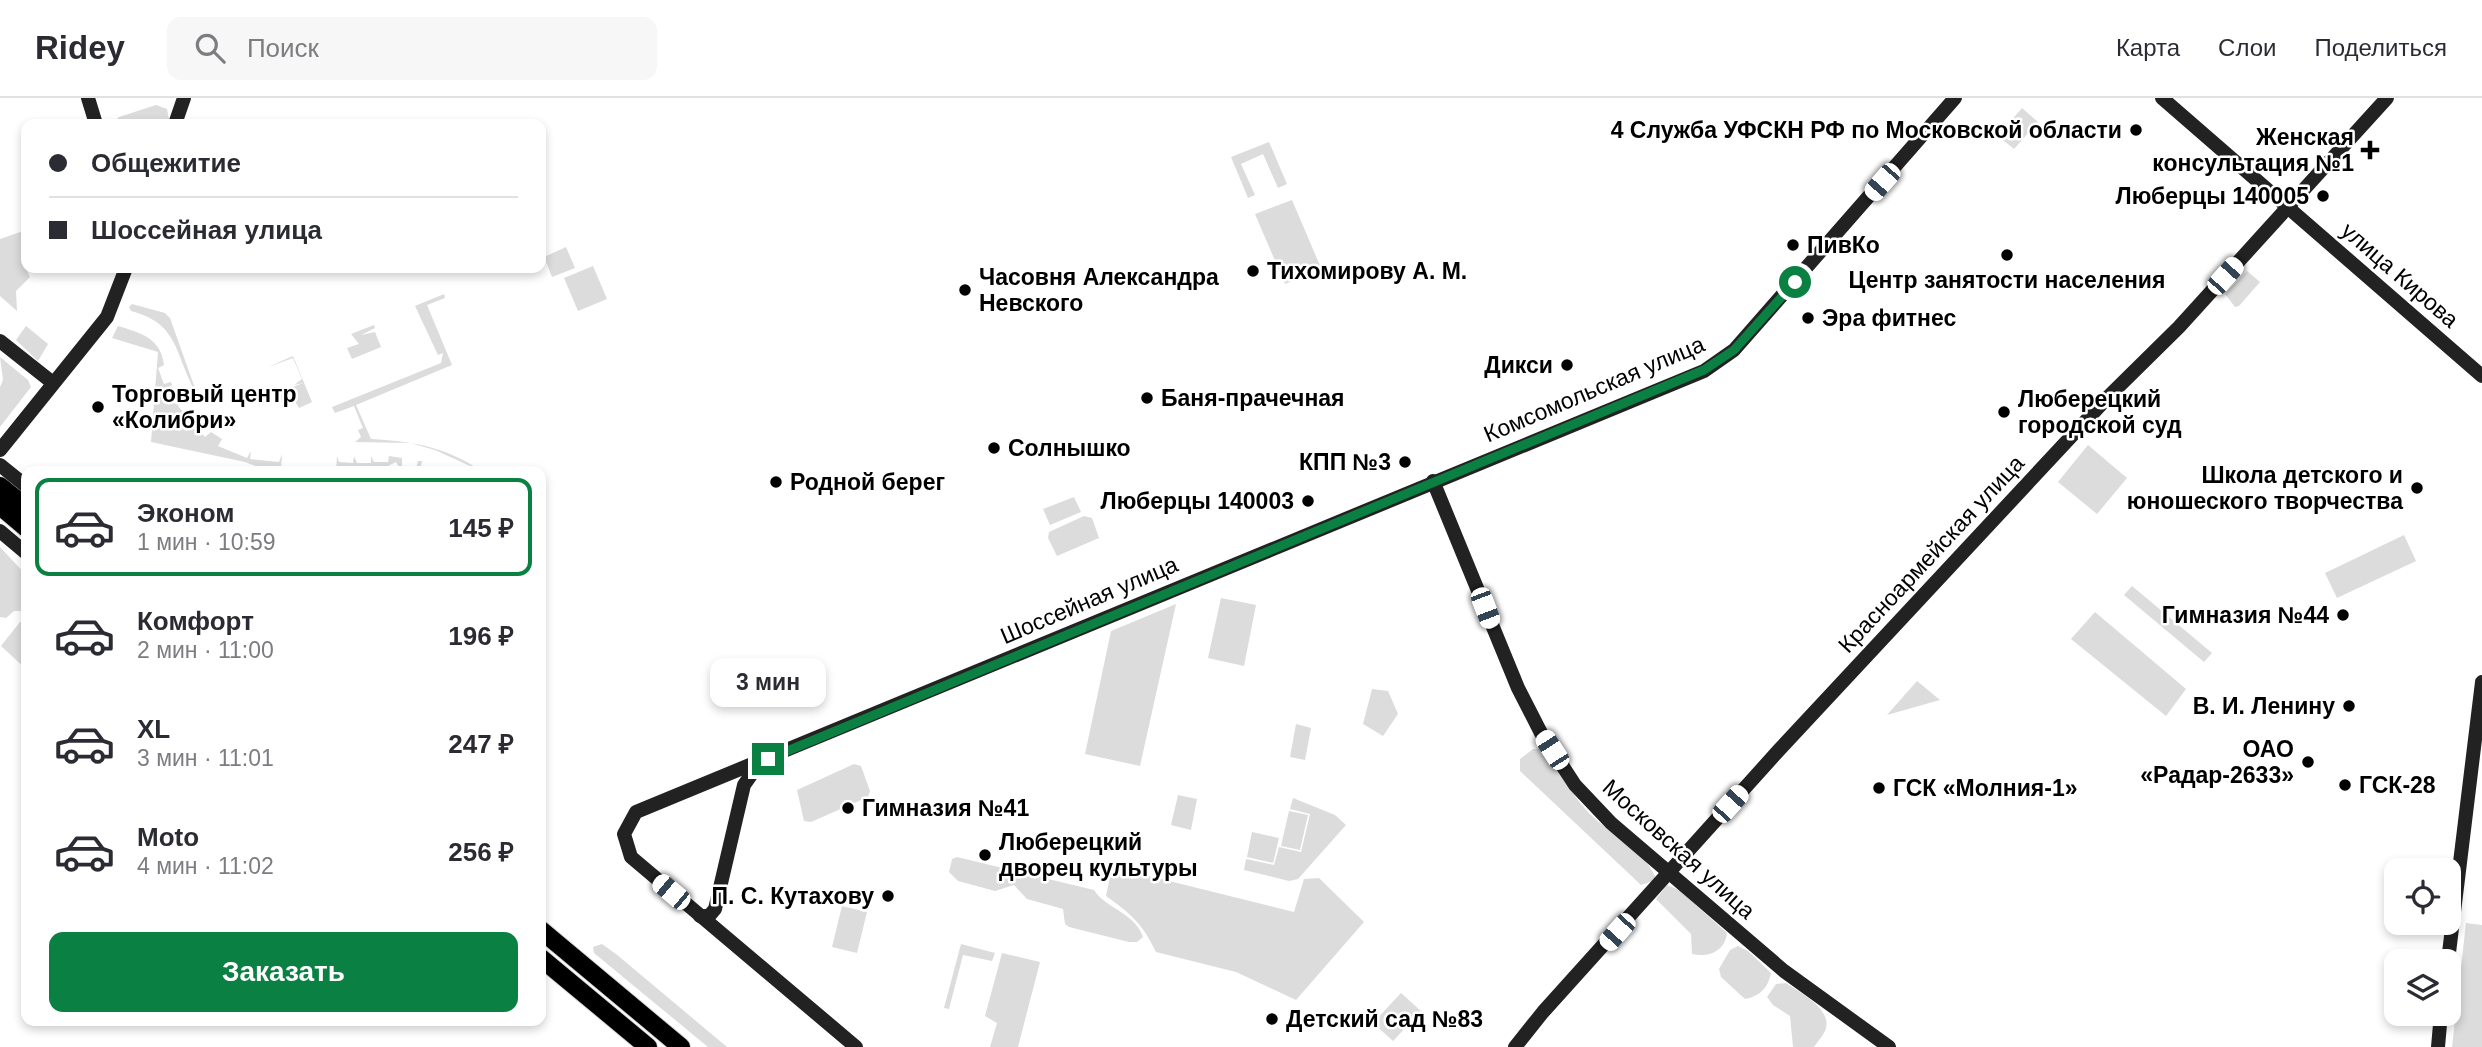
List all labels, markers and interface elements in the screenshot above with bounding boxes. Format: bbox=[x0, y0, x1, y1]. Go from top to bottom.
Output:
search box bbox=[167, 17, 657, 80]
text: Ridey bbox=[35, 29, 125, 66]
icon: search bbox=[191, 29, 229, 67]
text: Поиск bbox=[247, 33, 319, 63]
text: Карта bbox=[2116, 34, 2180, 61]
text: Слои bbox=[2218, 34, 2276, 61]
text: Поделиться bbox=[2314, 34, 2447, 61]
place label: 4 Служба УФСКН РФ по Московской области bbox=[1611, 117, 2122, 143]
marker: 4 Служба УФСКН РФ по Московской области bbox=[2128, 122, 2144, 138]
place label: Женская консультация №1 bbox=[2152, 124, 2354, 176]
marker: Женская консультация №1 bbox=[2360, 140, 2380, 160]
text: Общежитие bbox=[91, 148, 241, 178]
car bbox=[1861, 159, 1904, 205]
place label: Люберцы 140005 bbox=[2116, 183, 2309, 209]
marker: Люберцы 140005 bbox=[2315, 188, 2331, 204]
text: Шоссейная улица bbox=[91, 215, 322, 245]
street label: улица Кирова bbox=[2336, 217, 2464, 333]
place label: ПивКо bbox=[1807, 232, 1880, 258]
marker: ПивКо bbox=[1785, 237, 1801, 253]
marker: Центр занятости населения bbox=[1999, 247, 2015, 263]
car bbox=[2204, 253, 2247, 299]
place label: Тихомирову А. М. bbox=[1267, 258, 1467, 284]
marker: Тихомирову А. М. bbox=[1245, 263, 1261, 279]
place label: Часовня Александра Невского bbox=[979, 264, 1219, 316]
route start bbox=[1779, 266, 1811, 298]
place label: Центр занятости населения bbox=[1849, 267, 2165, 293]
marker: Часовня Александра Невского bbox=[957, 282, 973, 298]
place label: Эра фитнес bbox=[1822, 305, 1957, 331]
marker: Эра фитнес bbox=[1800, 310, 1816, 326]
street label: Комсомольская улица bbox=[1480, 331, 1708, 447]
place label: Дикси bbox=[1484, 352, 1553, 378]
marker: Дикси bbox=[1559, 357, 1575, 373]
place label: Торговый центр «Колибри» bbox=[112, 381, 296, 433]
place label: Баня-прачечная bbox=[1161, 385, 1344, 411]
place label: Люберецкий городской суд bbox=[2018, 386, 2182, 438]
marker: Баня-прачечная bbox=[1139, 390, 1155, 406]
marker: Торговый центр «Колибри» bbox=[90, 399, 106, 415]
marker: Люберецкий городской суд bbox=[1996, 404, 2012, 420]
place label: Солнышко bbox=[1008, 435, 1131, 461]
marker: Солнышко bbox=[986, 440, 1002, 456]
place label: КПП №3 bbox=[1299, 449, 1391, 475]
street label: Красноармейская улица bbox=[1833, 450, 2029, 658]
marker: КПП №3 bbox=[1397, 454, 1413, 470]
place label: Школа детского и юношеского творчества bbox=[2127, 462, 2403, 514]
place label: Родной берег bbox=[790, 469, 945, 495]
marker: Родной берег bbox=[768, 474, 784, 490]
marker: Школа детского и юношеского творчества bbox=[2409, 480, 2425, 496]
place label: Люберцы 140003 bbox=[1101, 488, 1294, 514]
marker: Люберцы 140003 bbox=[1300, 493, 1316, 509]
icon: car bbox=[53, 496, 116, 559]
text: Эконом bbox=[137, 498, 235, 528]
text: 145 ₽ bbox=[448, 513, 514, 543]
text: 1 мин · 10:59 bbox=[137, 529, 276, 555]
street label: Шоссейная улица bbox=[996, 551, 1182, 649]
car bbox=[1468, 585, 1503, 631]
place label: Гимназия №44 bbox=[2162, 602, 2329, 628]
icon: car bbox=[53, 604, 116, 667]
text: Комфорт bbox=[137, 606, 254, 636]
marker: Гимназия №44 bbox=[2335, 607, 2351, 623]
text: 196 ₽ bbox=[448, 621, 514, 651]
text: 2 мин · 11:00 bbox=[137, 637, 274, 663]
callout: 3 мин bbox=[710, 658, 826, 706]
text: 3 мин bbox=[736, 669, 800, 695]
place label: В. И. Ленину bbox=[2193, 693, 2335, 719]
marker: В. И. Ленину bbox=[2341, 698, 2357, 714]
icon: car bbox=[53, 712, 116, 775]
text: XL bbox=[137, 714, 170, 744]
car bbox=[1532, 727, 1573, 773]
text: 247 ₽ bbox=[448, 729, 514, 759]
place label: ОАО «Радар-2633» bbox=[2140, 736, 2294, 788]
route end bbox=[752, 743, 784, 775]
text: 3 мин · 11:01 bbox=[137, 745, 274, 771]
marker: ОАО «Радар-2633» bbox=[2300, 754, 2316, 770]
place label: ГСК-28 bbox=[2359, 772, 2436, 798]
street label: Московская улица bbox=[1598, 774, 1761, 924]
place label: ГСК «Молния-1» bbox=[1893, 775, 2078, 801]
marker: ГСК-28 bbox=[2337, 777, 2353, 793]
marker: ГСК «Молния-1» bbox=[1871, 780, 1887, 796]
car bbox=[1709, 781, 1752, 827]
place label: Гимназия №41 bbox=[862, 795, 1029, 821]
marker: Гимназия №41 bbox=[840, 800, 856, 816]
icon: car bbox=[53, 820, 116, 883]
text: Moto bbox=[137, 822, 199, 852]
place label: Люберецкий дворец культуры bbox=[999, 829, 1198, 881]
text: 256 ₽ bbox=[448, 837, 514, 867]
marker: Люберецкий дворец культуры bbox=[977, 847, 993, 863]
text: 4 мин · 11:02 bbox=[137, 853, 274, 879]
map controls bbox=[2384, 858, 2461, 1026]
button: locate bbox=[2384, 858, 2461, 935]
car bbox=[649, 870, 694, 914]
place label: П. С. Кутахову bbox=[712, 883, 874, 909]
marker: П. С. Кутахову bbox=[880, 888, 896, 904]
car bbox=[1596, 909, 1639, 955]
button: Заказать bbox=[49, 932, 518, 1012]
button: layers bbox=[2384, 949, 2461, 1026]
place label: Детский сад №83 bbox=[1286, 1006, 1483, 1032]
marker: Детский сад №83 bbox=[1264, 1011, 1280, 1027]

